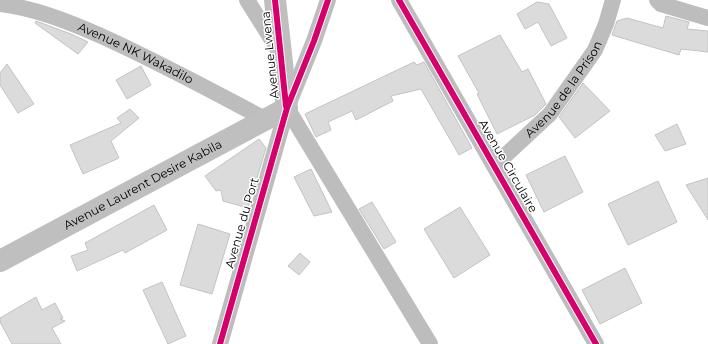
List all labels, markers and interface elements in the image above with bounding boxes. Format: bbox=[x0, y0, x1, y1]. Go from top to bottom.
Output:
street label: Avenue Lwena bbox=[257, 11, 282, 100]
street label: Avenue NK Wakadilo bbox=[76, 19, 196, 87]
street label: Avenue de la Prison bbox=[522, 39, 605, 140]
street label: Avenue Circulaire bbox=[476, 116, 541, 215]
street label: Avenue Laurent Desire Kabila bbox=[61, 136, 224, 233]
street label: Avenue du Port bbox=[221, 176, 262, 270]

